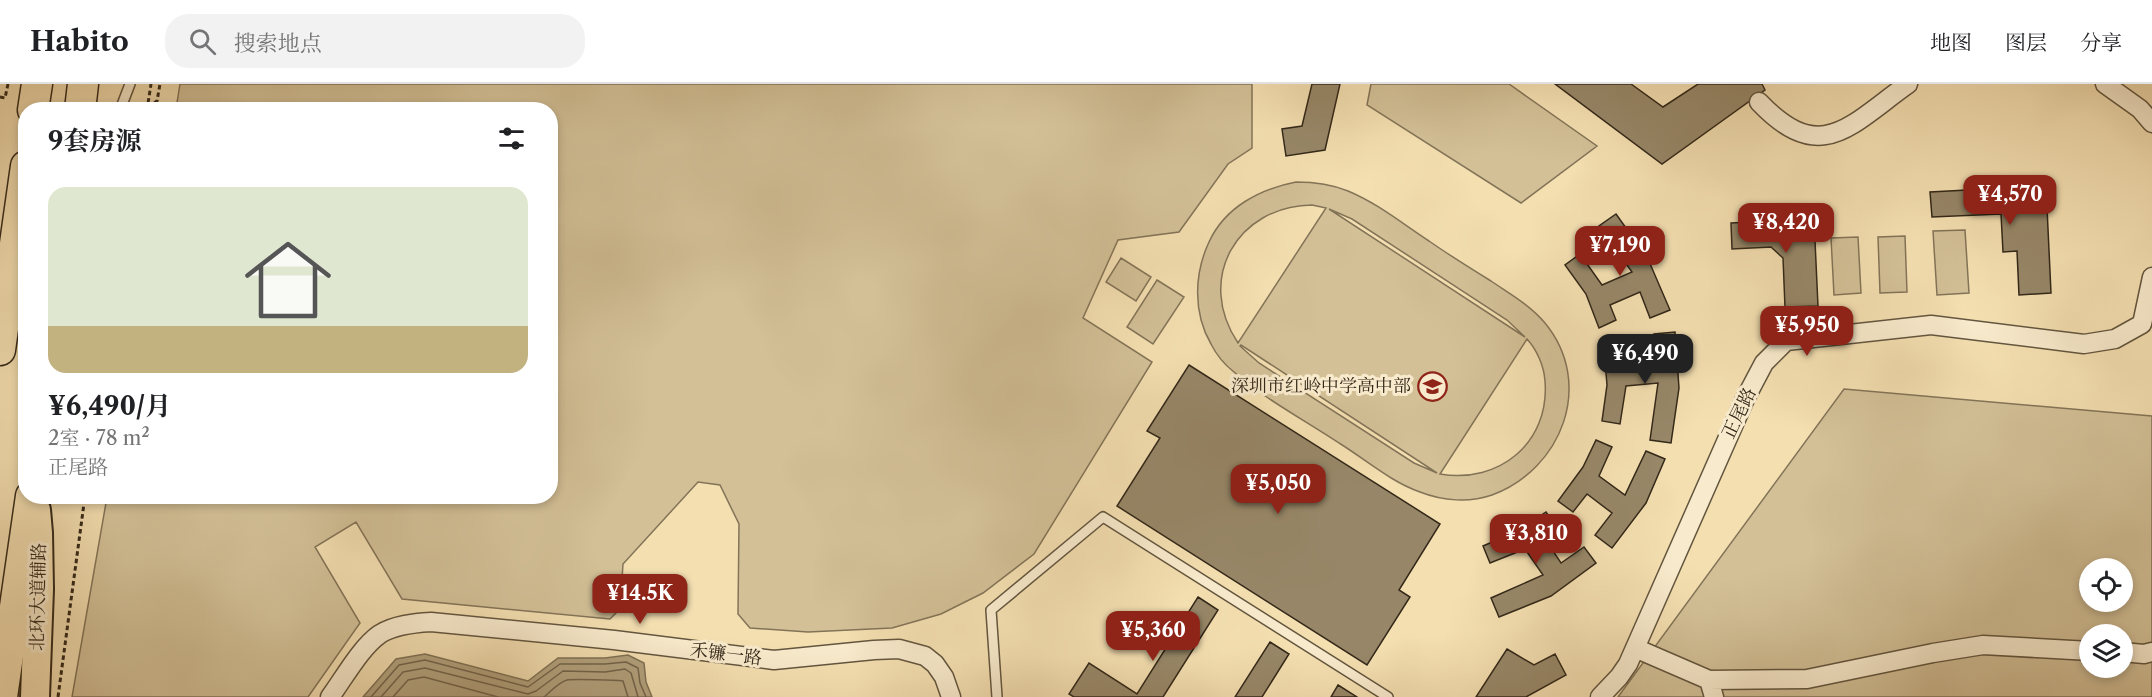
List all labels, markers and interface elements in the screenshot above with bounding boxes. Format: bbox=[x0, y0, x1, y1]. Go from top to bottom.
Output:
search box bbox=[165, 14, 585, 68]
text: Habito bbox=[30, 24, 129, 58]
icon: search bbox=[186, 25, 219, 58]
text: 搜索地点 bbox=[234, 30, 322, 57]
text: 地图 bbox=[1930, 30, 1972, 55]
text: 图层 bbox=[2005, 30, 2047, 55]
text: 分享 bbox=[2080, 30, 2122, 55]
icon: filters bbox=[495, 122, 528, 155]
text: 9套房源 bbox=[48, 125, 142, 157]
pin: ¥4,570 bbox=[1961, 175, 2059, 226]
text: ¥4,570 bbox=[1977, 182, 2043, 206]
pin: ¥8,420 bbox=[1737, 203, 1835, 254]
text: ¥8,420 bbox=[1752, 210, 1820, 234]
icon: home bbox=[234, 226, 342, 334]
pin: ¥7,190 bbox=[1571, 226, 1669, 277]
text: ¥7,190 bbox=[1589, 233, 1651, 257]
pin: ¥5,950 bbox=[1758, 306, 1856, 357]
text: ¥5,950 bbox=[1774, 313, 1840, 337]
pin: ¥6,490 bbox=[1596, 334, 1694, 385]
text: ¥6,490 bbox=[1611, 341, 1679, 365]
school or university icon: 深圳市红岭中学高中部 bbox=[1416, 370, 1448, 402]
place label: 深圳市红岭中学高中部 bbox=[1231, 375, 1411, 397]
street label: 正尾路 bbox=[1717, 384, 1761, 442]
text: ¥6,490/月 bbox=[48, 390, 171, 422]
text: 2室 · 78 m² bbox=[48, 426, 150, 450]
text: 正尾路 bbox=[48, 455, 108, 479]
pin: ¥5,050 bbox=[1229, 464, 1327, 515]
text: ¥5,050 bbox=[1245, 471, 1311, 495]
pin: ¥3,810 bbox=[1487, 514, 1585, 565]
text: ¥3,810 bbox=[1504, 521, 1568, 545]
street label: 北环大道辅路 bbox=[26, 543, 50, 651]
map controls bbox=[2079, 558, 2133, 678]
button: locate bbox=[2079, 558, 2133, 612]
pin: ¥14.5K bbox=[591, 574, 689, 625]
text: ¥14.5K bbox=[606, 581, 674, 605]
pin: ¥5,360 bbox=[1104, 611, 1202, 662]
text: ¥5,360 bbox=[1120, 618, 1186, 642]
button: layers bbox=[2079, 624, 2133, 678]
street label: 禾镰一路 bbox=[689, 639, 763, 669]

